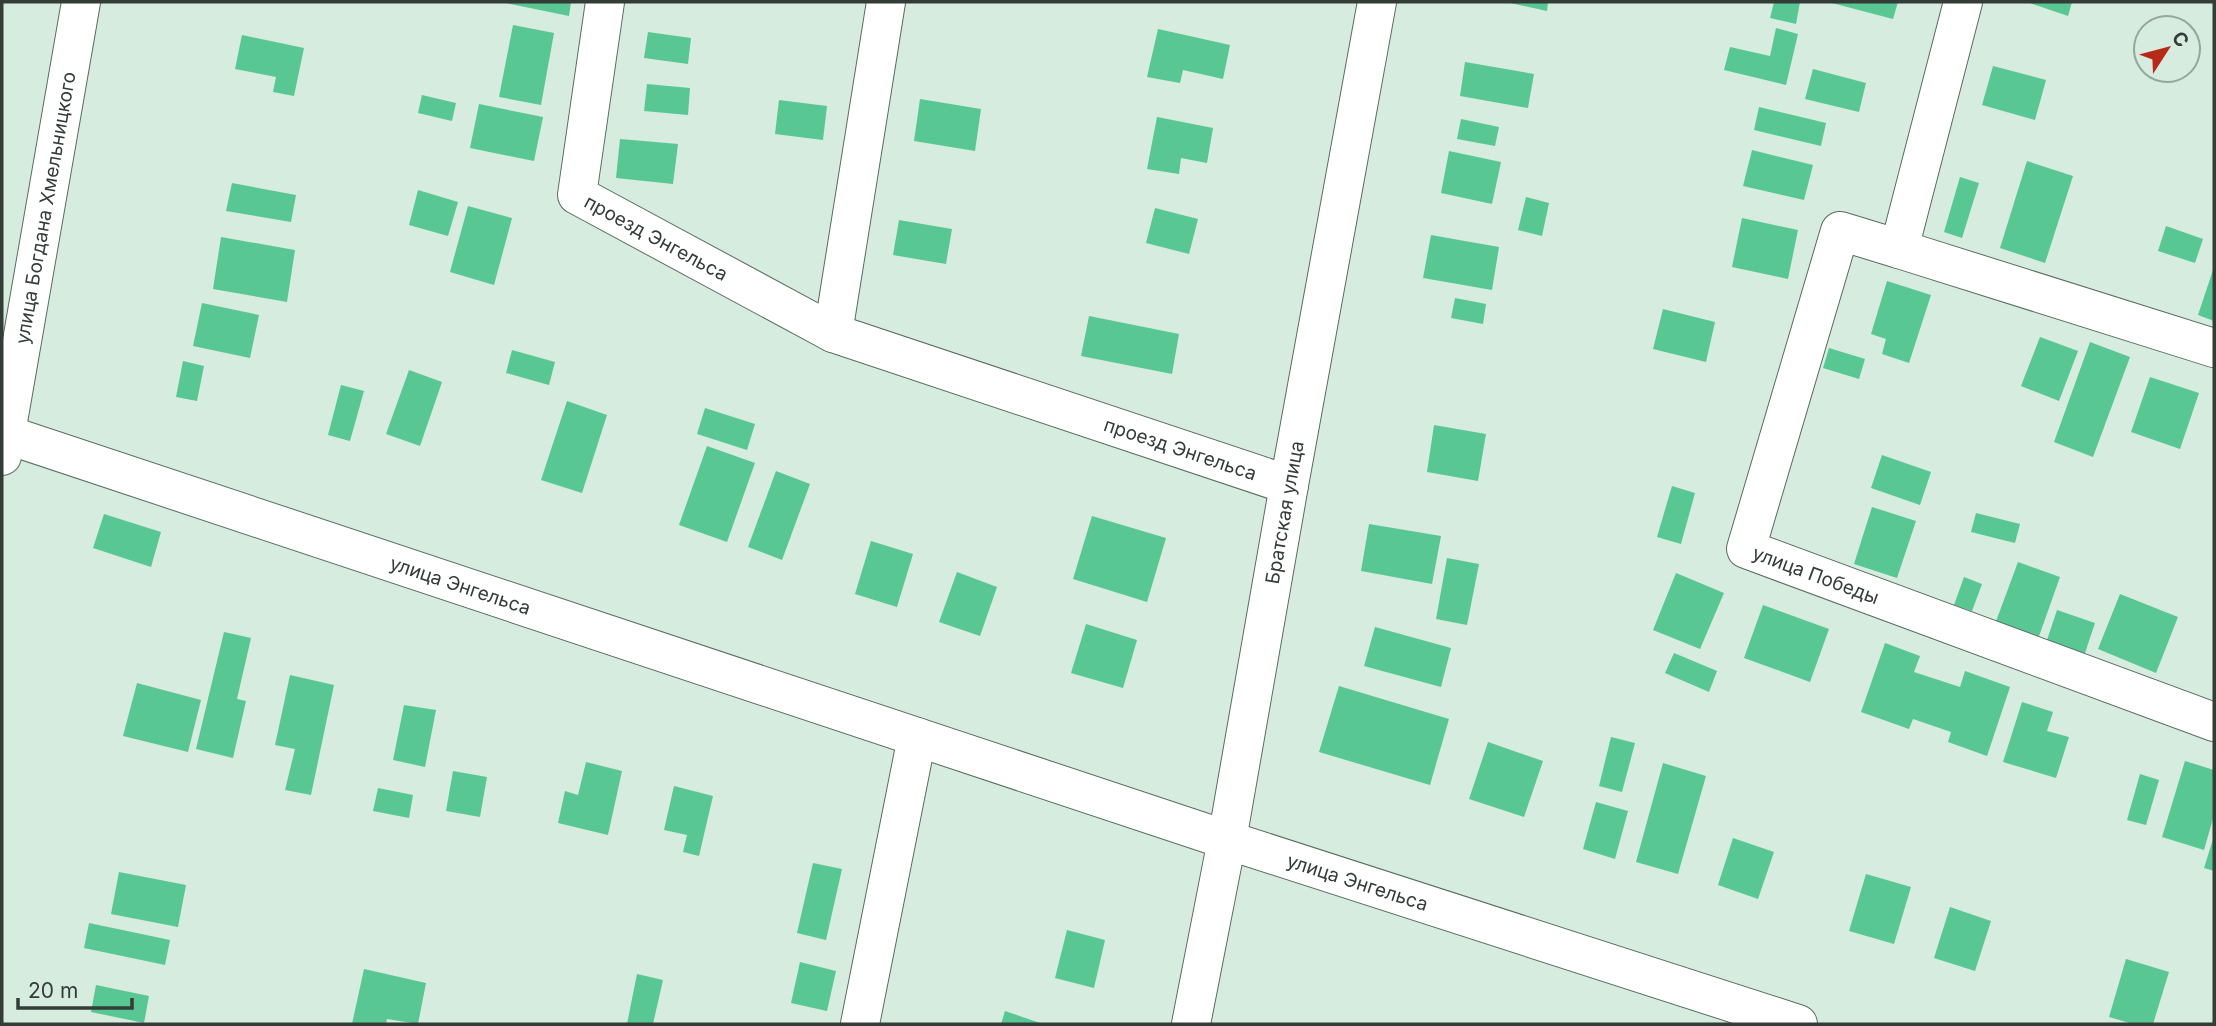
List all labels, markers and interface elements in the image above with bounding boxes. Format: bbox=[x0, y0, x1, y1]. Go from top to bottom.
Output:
north arrow bbox=[2132, 14, 2202, 84]
text: С bbox=[2167, 27, 2194, 52]
street label: улица Богдана Хмельницкого bbox=[11, 70, 81, 346]
street label: проезд Энгельса bbox=[580, 190, 732, 286]
street label: проезд Энгельса bbox=[1101, 413, 1259, 485]
street label: Братская улица bbox=[1261, 439, 1309, 586]
street label: улица Победы bbox=[1749, 541, 1882, 609]
street label: улица Энгельса bbox=[387, 552, 534, 620]
street label: улица Энгельса bbox=[1284, 849, 1431, 916]
scale bar bbox=[18, 967, 131, 1011]
text: 20 m bbox=[28, 978, 78, 1003]

